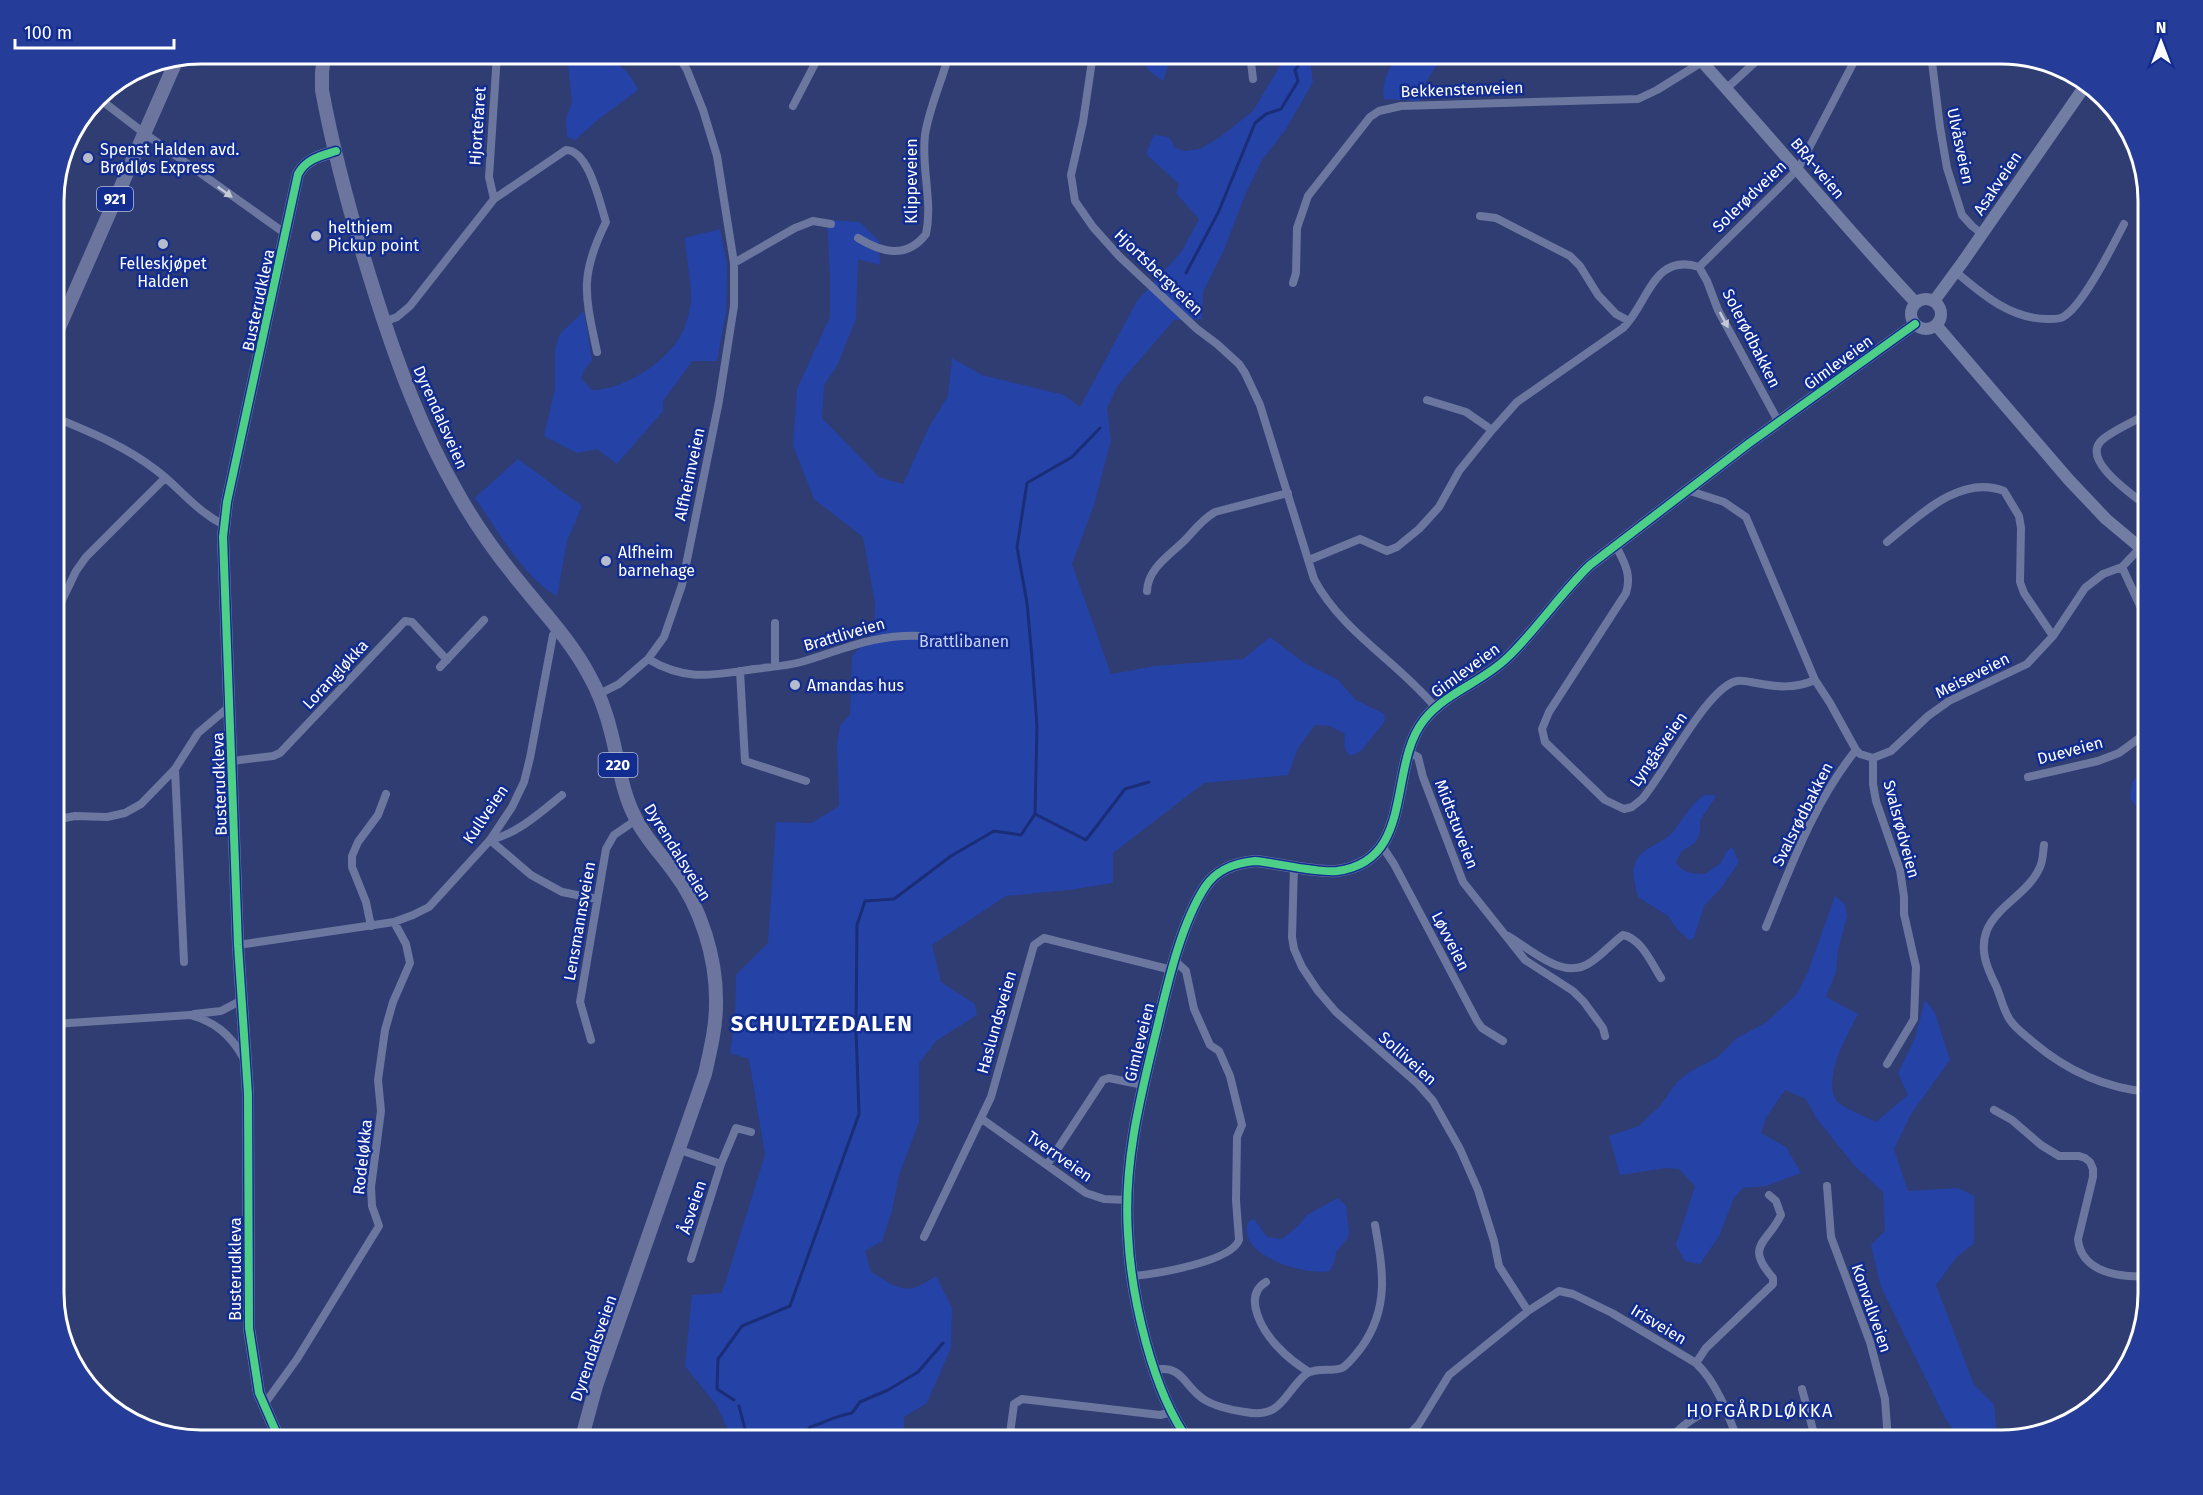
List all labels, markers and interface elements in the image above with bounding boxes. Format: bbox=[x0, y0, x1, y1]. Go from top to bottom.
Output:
scale bar bbox=[15, 12, 174, 50]
north arrow bbox=[2131, 12, 2191, 72]
text: N bbox=[2156, 18, 2166, 37]
text: 100 m bbox=[24, 22, 72, 44]
street label: Bekkenstenveien bbox=[1400, 78, 1524, 101]
street label: Hjortefaret bbox=[465, 86, 490, 166]
street label: Ulvåsveien bbox=[1943, 106, 1978, 186]
street label: BRA-veien bbox=[1787, 134, 1849, 203]
street label: Klippeveien bbox=[902, 138, 921, 224]
place label: Spenst Halden avd. Brødløs Express bbox=[100, 140, 240, 177]
street label: Asakveien bbox=[1969, 148, 2026, 219]
marker: Spenst Halden avd. Brødløs Express bbox=[81, 151, 95, 165]
street label: Solerødveien bbox=[1709, 156, 1790, 236]
one-way arrow bbox=[217, 186, 233, 198]
road number: 921 bbox=[97, 187, 133, 211]
place label: helthjem Pickup point bbox=[328, 218, 419, 255]
street label: Hjortsbergveien bbox=[1110, 225, 1207, 319]
marker: helthjem Pickup point bbox=[309, 229, 323, 243]
marker: Felleskjøpet Halden bbox=[156, 237, 170, 251]
street label: Busterudkleva bbox=[238, 247, 279, 353]
place label: Felleskjøpet Halden bbox=[119, 254, 207, 291]
street label: Solerødbakken bbox=[1718, 286, 1785, 391]
one-way arrow bbox=[1719, 312, 1729, 329]
street label: Gimleveien bbox=[1800, 331, 1877, 394]
street label: Dyrendalsveien bbox=[409, 363, 472, 472]
street label: Alfheimveien bbox=[670, 426, 709, 522]
place label: Alfheim barnehage bbox=[618, 543, 695, 580]
marker: Alfheim barnehage bbox=[599, 554, 613, 568]
street label: Brattliveien bbox=[801, 614, 887, 655]
park label: Brattlibanen bbox=[919, 632, 1009, 651]
street label: Lorangløkka bbox=[299, 636, 372, 713]
street label: Gimleveien bbox=[1427, 639, 1504, 702]
street label: Meiseveien bbox=[1932, 649, 2013, 702]
place label: Amandas hus bbox=[807, 676, 904, 695]
marker: Amandas hus bbox=[788, 678, 802, 692]
street label: Lyngåsveien bbox=[1626, 708, 1691, 790]
street label: Busterudkleva bbox=[208, 732, 231, 836]
street label: Dueveien bbox=[2035, 733, 2105, 768]
road number: 220 bbox=[598, 753, 638, 777]
street label: Svalsrødbakken bbox=[1768, 759, 1837, 869]
street label: Midtstuveien bbox=[1431, 777, 1482, 871]
street label: Svalsrødveien bbox=[1879, 778, 1924, 880]
street label: Kullveien bbox=[459, 781, 512, 847]
street label: Dyrendalsveien bbox=[640, 800, 715, 904]
street label: Lensmannsveien bbox=[560, 860, 599, 982]
street label: Løvveien bbox=[1428, 908, 1474, 974]
street label: Haslundsveien bbox=[973, 968, 1020, 1076]
street label: Gimleveien bbox=[1121, 1001, 1158, 1084]
district label: SCHULTZEDALEN bbox=[731, 1010, 913, 1037]
street label: Solliveien bbox=[1375, 1028, 1440, 1089]
street label: Rodeløkka bbox=[349, 1118, 376, 1196]
street label: Tverrveien bbox=[1023, 1127, 1096, 1186]
street label: Åsveien bbox=[674, 1178, 710, 1236]
street label: Busterudkleva bbox=[226, 1217, 245, 1321]
street label: Konvallveien bbox=[1848, 1261, 1896, 1355]
street label: Dyrendalsveien bbox=[566, 1293, 621, 1404]
street label: Irisveien bbox=[1627, 1300, 1690, 1348]
district label: HOFGÅRDLØKKA bbox=[1686, 1399, 1834, 1422]

